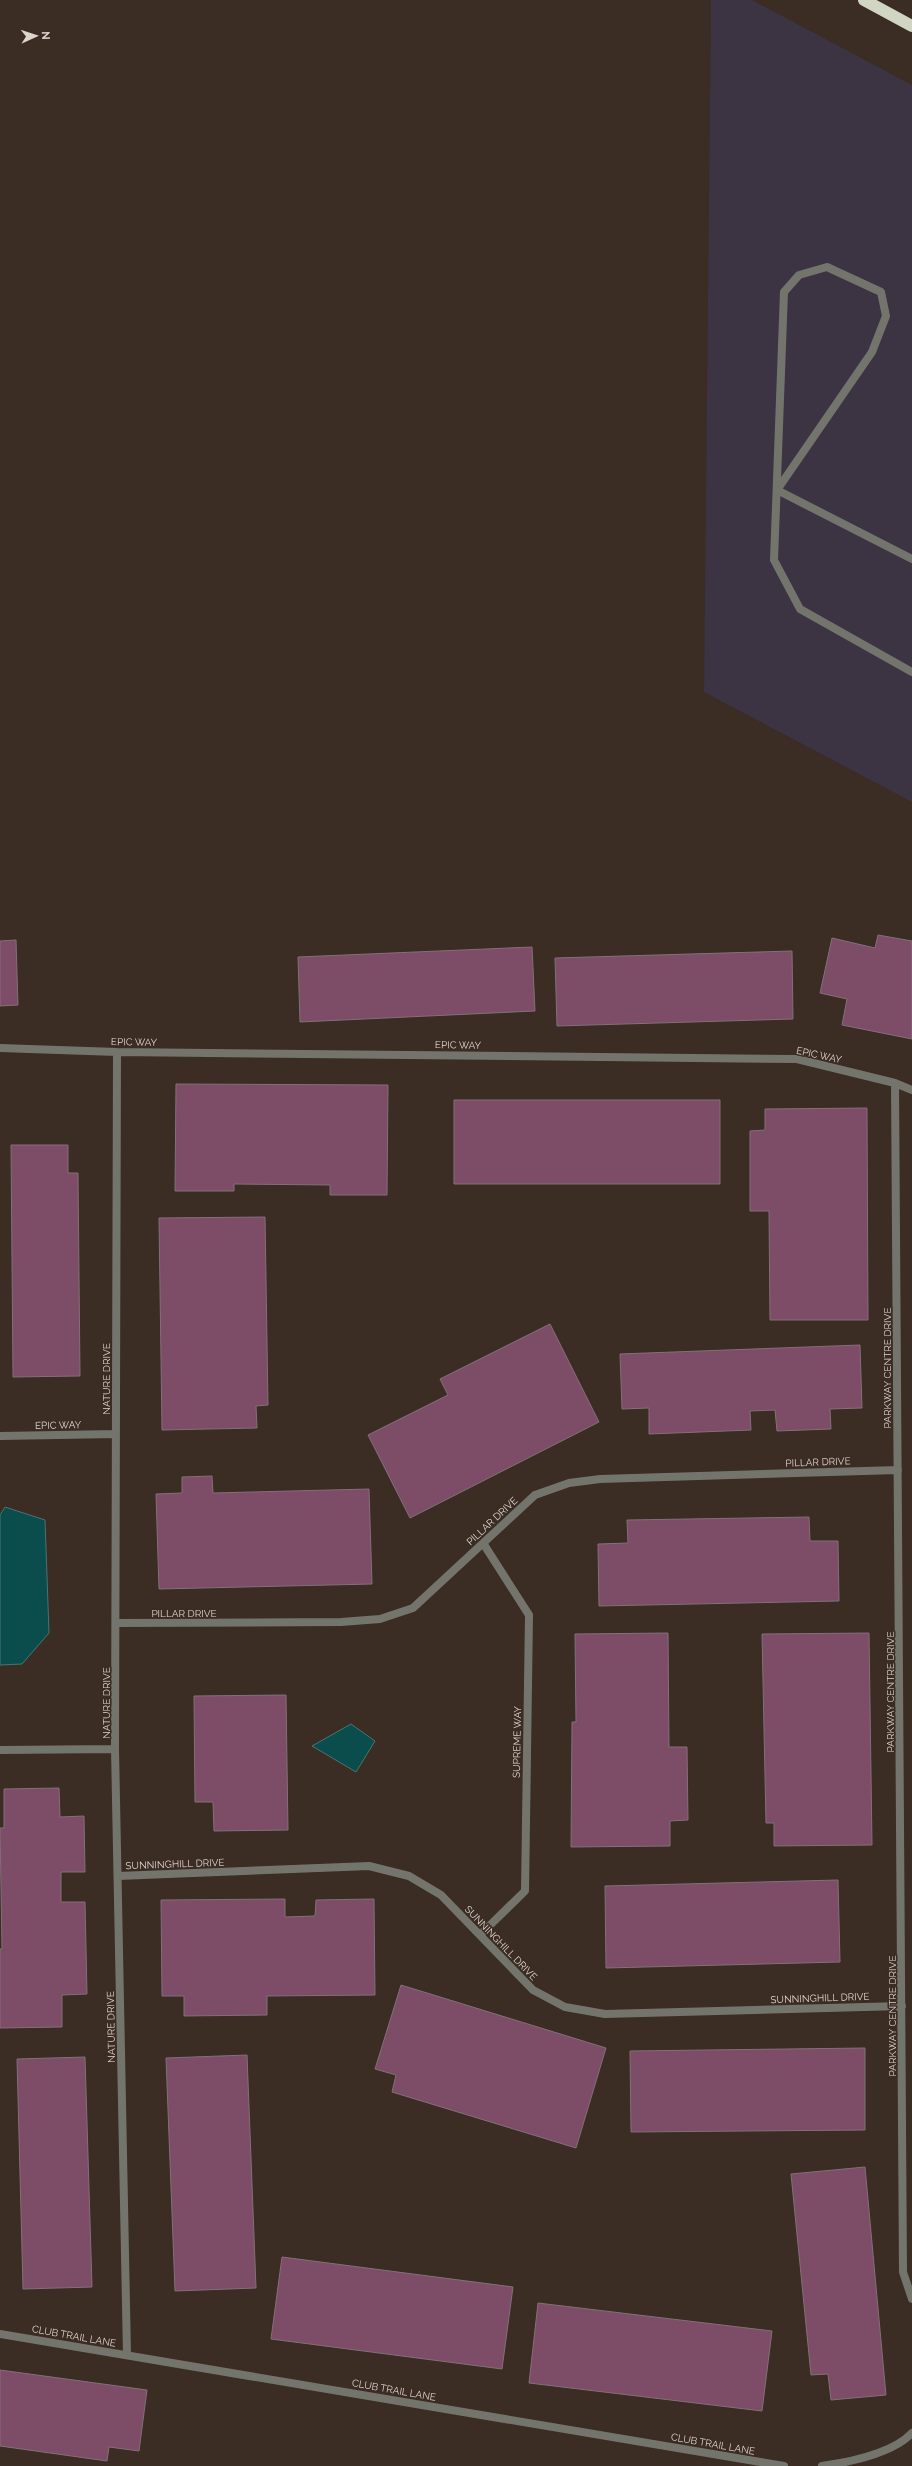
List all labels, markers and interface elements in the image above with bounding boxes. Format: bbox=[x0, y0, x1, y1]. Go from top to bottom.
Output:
north arrow bbox=[16, 16, 56, 56]
text: N bbox=[39, 31, 52, 40]
street label: EPIC WAY bbox=[111, 1036, 158, 1048]
street label: EPIC WAY bbox=[435, 1039, 482, 1051]
street label: EPIC WAY bbox=[795, 1045, 843, 1065]
street label: PARKWAY CENTRE DRIVE bbox=[882, 1308, 893, 1428]
street label: NATURE DRIVE bbox=[101, 1343, 112, 1415]
street label: EPIC WAY bbox=[35, 1419, 82, 1431]
street label: PILLAR DRIVE bbox=[785, 1455, 851, 1469]
street label: PILLAR DRIVE bbox=[464, 1495, 520, 1547]
street label: PILLAR DRIVE bbox=[151, 1608, 217, 1619]
street label: PARKWAY CENTRE DRIVE bbox=[885, 1632, 896, 1752]
street label: NATURE DRIVE bbox=[101, 1667, 112, 1739]
street label: SUPREME WAY bbox=[511, 1705, 523, 1778]
street label: SUNNINGHILL DRIVE bbox=[125, 1857, 225, 1871]
street label: SUNNINGHILL DRIVE bbox=[463, 1903, 539, 1983]
street label: PARKWAY CENTRE DRIVE bbox=[887, 1956, 898, 2076]
street label: NATURE DRIVE bbox=[105, 1991, 117, 2063]
street label: SUNNINGHILL DRIVE bbox=[770, 1991, 870, 2005]
street label: CLUB TRAIL LANE bbox=[31, 2323, 117, 2349]
street label: CLUB TRAIL LANE bbox=[351, 2377, 437, 2403]
street label: CLUB TRAIL LANE bbox=[670, 2431, 756, 2457]

